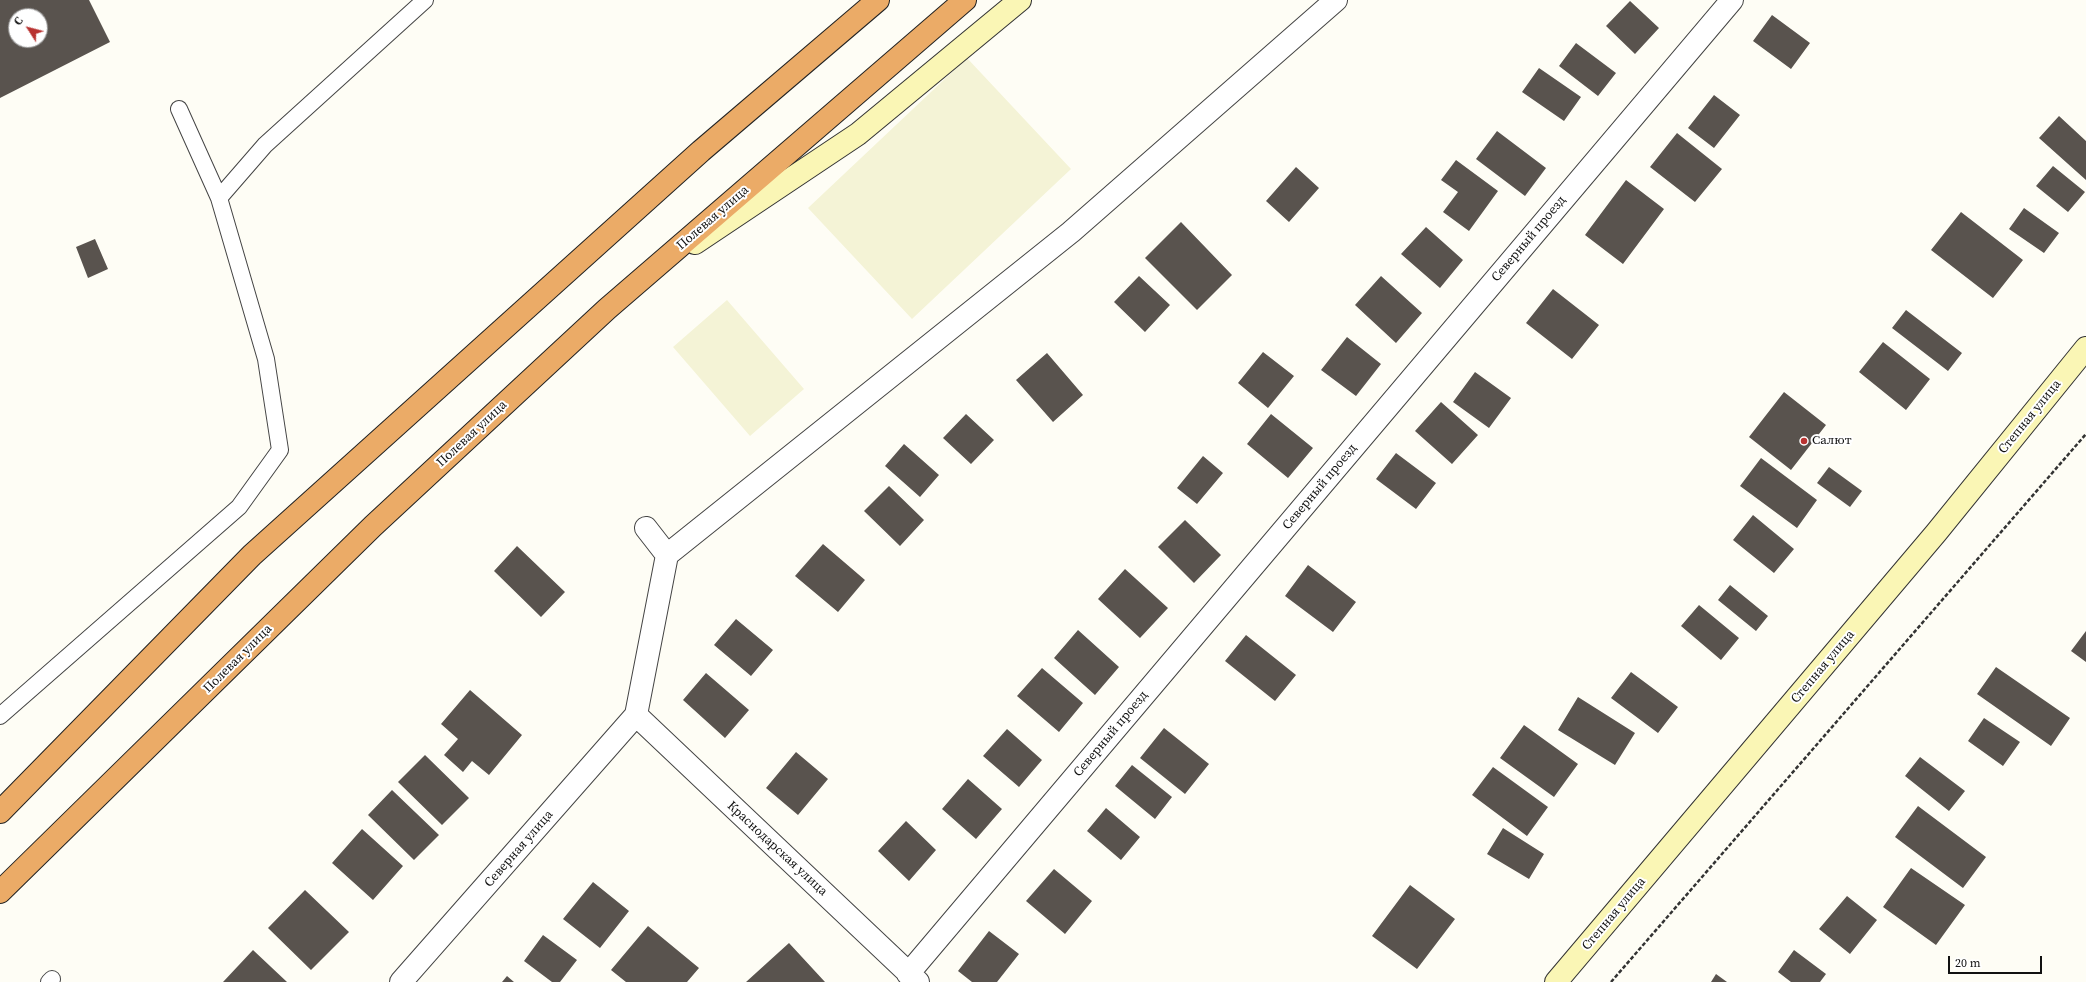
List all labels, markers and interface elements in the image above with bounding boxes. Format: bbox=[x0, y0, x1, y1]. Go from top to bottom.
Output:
north arrow bbox=[8, 8, 48, 48]
text: С bbox=[11, 14, 27, 28]
street label: Полевая улица bbox=[674, 182, 752, 254]
street label: Северный проезд bbox=[1489, 193, 1569, 285]
street label: Степная улица bbox=[1995, 377, 2065, 457]
street label: Полевая улица bbox=[434, 397, 510, 471]
place label: Салют bbox=[1812, 433, 1852, 449]
marker: Салют bbox=[1799, 436, 1809, 446]
street label: Северный проезд bbox=[1280, 441, 1360, 533]
street label: Полевая улица bbox=[200, 621, 276, 697]
street label: Степная улица bbox=[1788, 627, 1858, 707]
street label: Северный проезд bbox=[1071, 688, 1151, 780]
street label: Краснодарская улица bbox=[724, 798, 830, 900]
street label: Северная улица bbox=[481, 807, 557, 891]
street label: Степная улица bbox=[1579, 874, 1649, 954]
scale bar bbox=[1950, 948, 2044, 974]
text: 20 m bbox=[1955, 955, 1981, 971]

